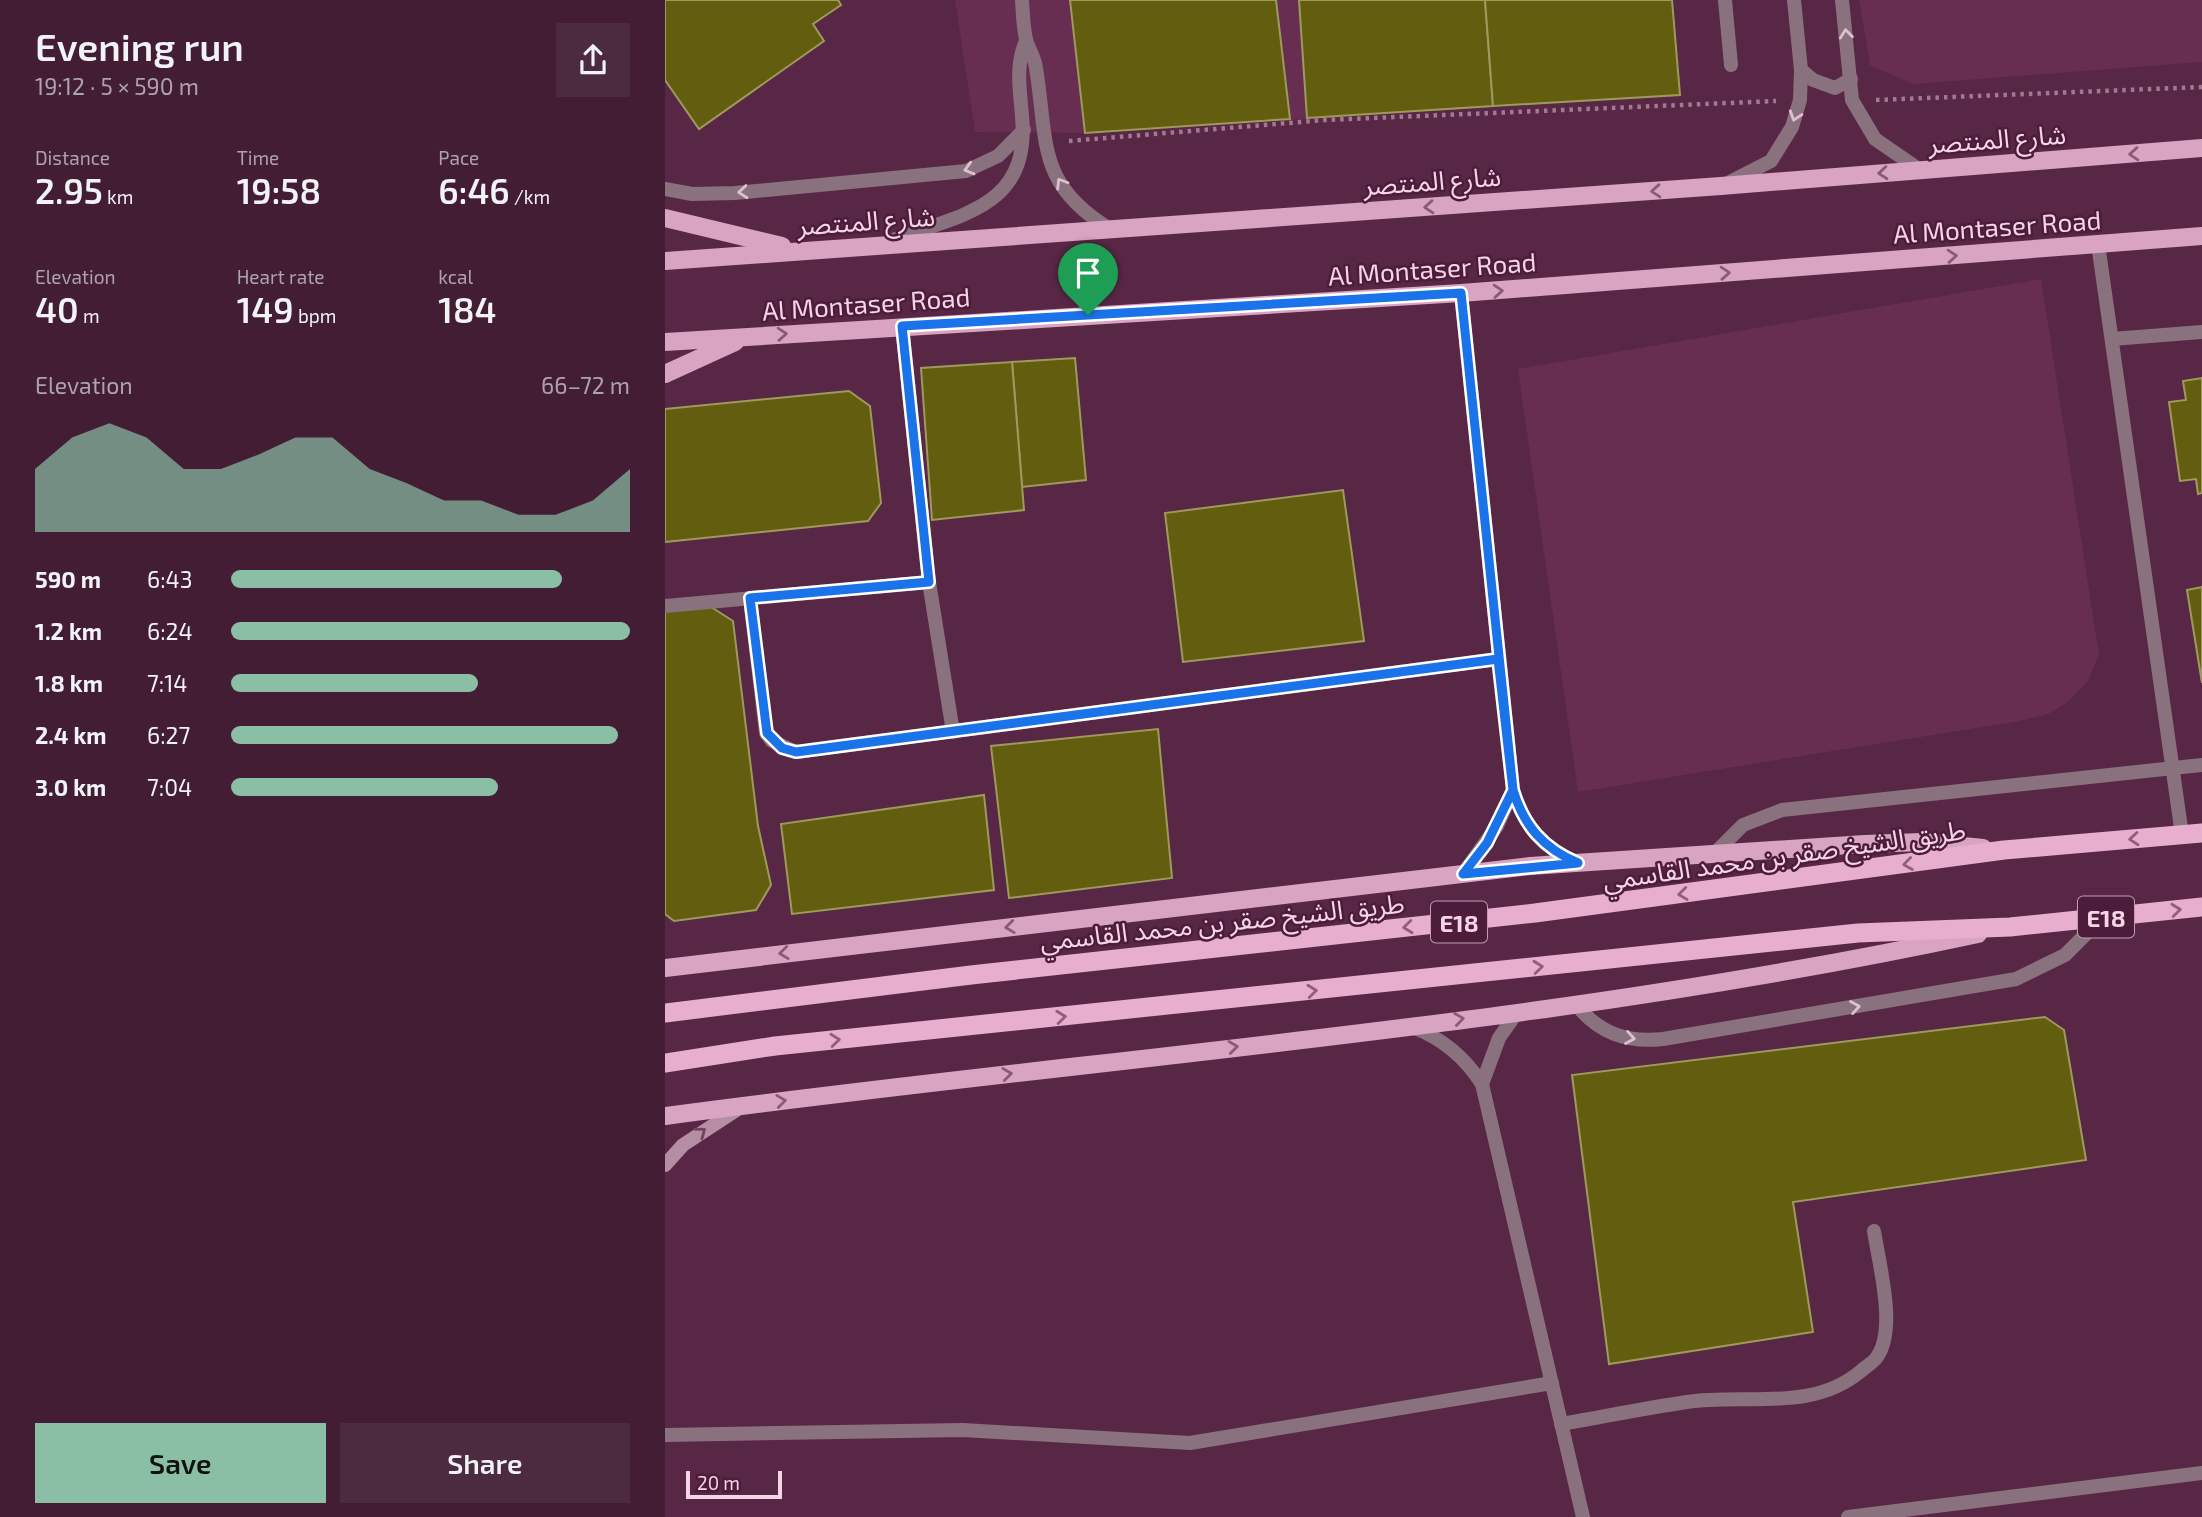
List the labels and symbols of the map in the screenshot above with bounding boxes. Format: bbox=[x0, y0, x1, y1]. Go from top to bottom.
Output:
one-way arrow bbox=[1839, 29, 1854, 40]
one-way arrow bbox=[1789, 110, 1804, 122]
street label: شارع المنتصر bbox=[1926, 118, 2067, 163]
one-way arrow bbox=[2128, 146, 2139, 161]
one-way arrow bbox=[963, 160, 975, 175]
street label: شارع المنتصر bbox=[1361, 160, 1502, 205]
one-way arrow bbox=[1877, 165, 1888, 180]
one-way arrow bbox=[1056, 178, 1069, 191]
one-way arrow bbox=[1650, 183, 1661, 198]
one-way arrow bbox=[737, 184, 748, 199]
one-way arrow bbox=[1423, 199, 1434, 214]
street label: شارع المنتصر bbox=[795, 200, 936, 245]
street label: Al Montaser Road bbox=[1892, 203, 2102, 249]
pin bbox=[1058, 243, 1118, 315]
street label: Al Montaser Road bbox=[1327, 245, 1537, 291]
one-way arrow bbox=[1947, 249, 1958, 264]
one-way arrow bbox=[1720, 266, 1731, 281]
street label: Al Montaser Road bbox=[761, 280, 971, 326]
one-way arrow bbox=[1493, 284, 1504, 299]
one-way arrow bbox=[777, 327, 788, 342]
street label: طريق الشيخ صقر بن محمد القاسمي bbox=[1601, 813, 1968, 901]
one-way arrow bbox=[2128, 831, 2139, 846]
one-way arrow bbox=[1902, 856, 1914, 871]
street label: طريق الشيخ صقر بن محمد القاسمي bbox=[1038, 886, 1406, 962]
one-way arrow bbox=[1677, 887, 1688, 902]
road number: E18 bbox=[2078, 897, 2134, 937]
road number: E18 bbox=[1431, 902, 1487, 942]
one-way arrow bbox=[2171, 903, 2182, 918]
one-way arrow bbox=[1004, 919, 1015, 934]
one-way arrow bbox=[1402, 920, 1414, 935]
one-way arrow bbox=[778, 946, 789, 961]
one-way arrow bbox=[1533, 960, 1544, 975]
one-way arrow bbox=[1306, 983, 1318, 998]
one-way arrow bbox=[1849, 1000, 1861, 1015]
one-way arrow bbox=[1055, 1009, 1067, 1024]
one-way arrow bbox=[1453, 1012, 1465, 1027]
one-way arrow bbox=[1624, 1030, 1636, 1045]
one-way arrow bbox=[830, 1033, 841, 1048]
one-way arrow bbox=[1227, 1040, 1239, 1055]
one-way arrow bbox=[1001, 1067, 1013, 1082]
one-way arrow bbox=[775, 1094, 787, 1109]
one-way arrow bbox=[694, 1127, 706, 1140]
scale bar bbox=[686, 1468, 782, 1500]

